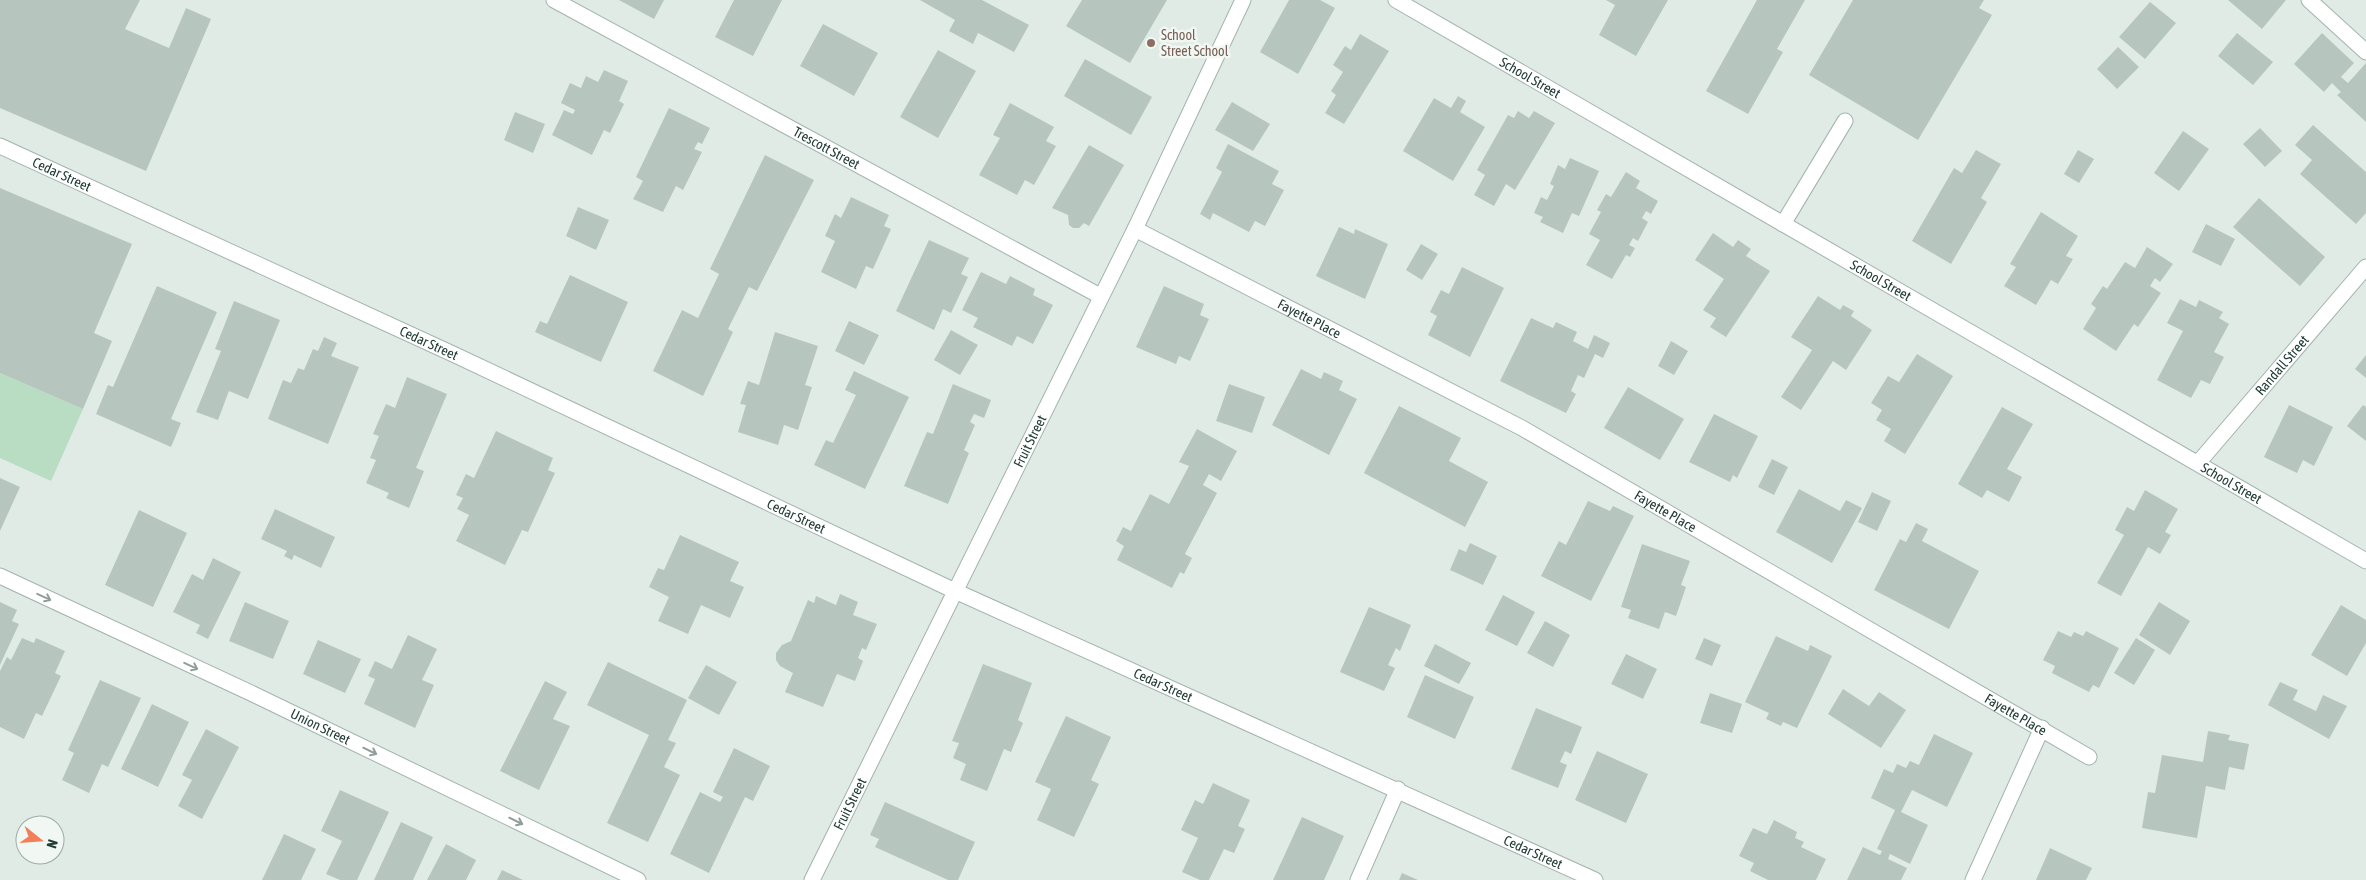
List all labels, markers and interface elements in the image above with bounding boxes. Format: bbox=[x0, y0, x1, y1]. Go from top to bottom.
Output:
place label: School Street School bbox=[1161, 27, 1229, 59]
marker: School Street School bbox=[1145, 37, 1157, 49]
street label: School Street bbox=[1497, 54, 1563, 101]
street label: Trescott Street bbox=[790, 123, 863, 172]
street label: Cedar Street bbox=[30, 154, 94, 195]
street label: School Street bbox=[1848, 257, 1914, 304]
street label: Fayette Place bbox=[1275, 296, 1344, 341]
street label: Cedar Street bbox=[397, 323, 461, 363]
street label: Randall Street bbox=[2252, 332, 2312, 398]
street label: Fruit Street bbox=[1010, 412, 1049, 470]
street label: School Street bbox=[2198, 459, 2265, 507]
street label: Fayette Place bbox=[1632, 487, 1699, 535]
street label: Cedar Street bbox=[764, 495, 828, 537]
one-way arrow bbox=[36, 593, 51, 603]
one-way arrow bbox=[183, 661, 198, 671]
street label: Cedar Street bbox=[1131, 665, 1195, 705]
street label: Fayette Place bbox=[1982, 690, 2049, 739]
street label: Union Street bbox=[288, 705, 353, 748]
one-way arrow bbox=[362, 746, 377, 756]
street label: Fruit Street bbox=[830, 775, 869, 833]
north arrow bbox=[15, 815, 65, 865]
one-way arrow bbox=[508, 817, 523, 826]
street label: Cedar Street bbox=[1501, 832, 1565, 872]
text: N bbox=[44, 838, 61, 850]

